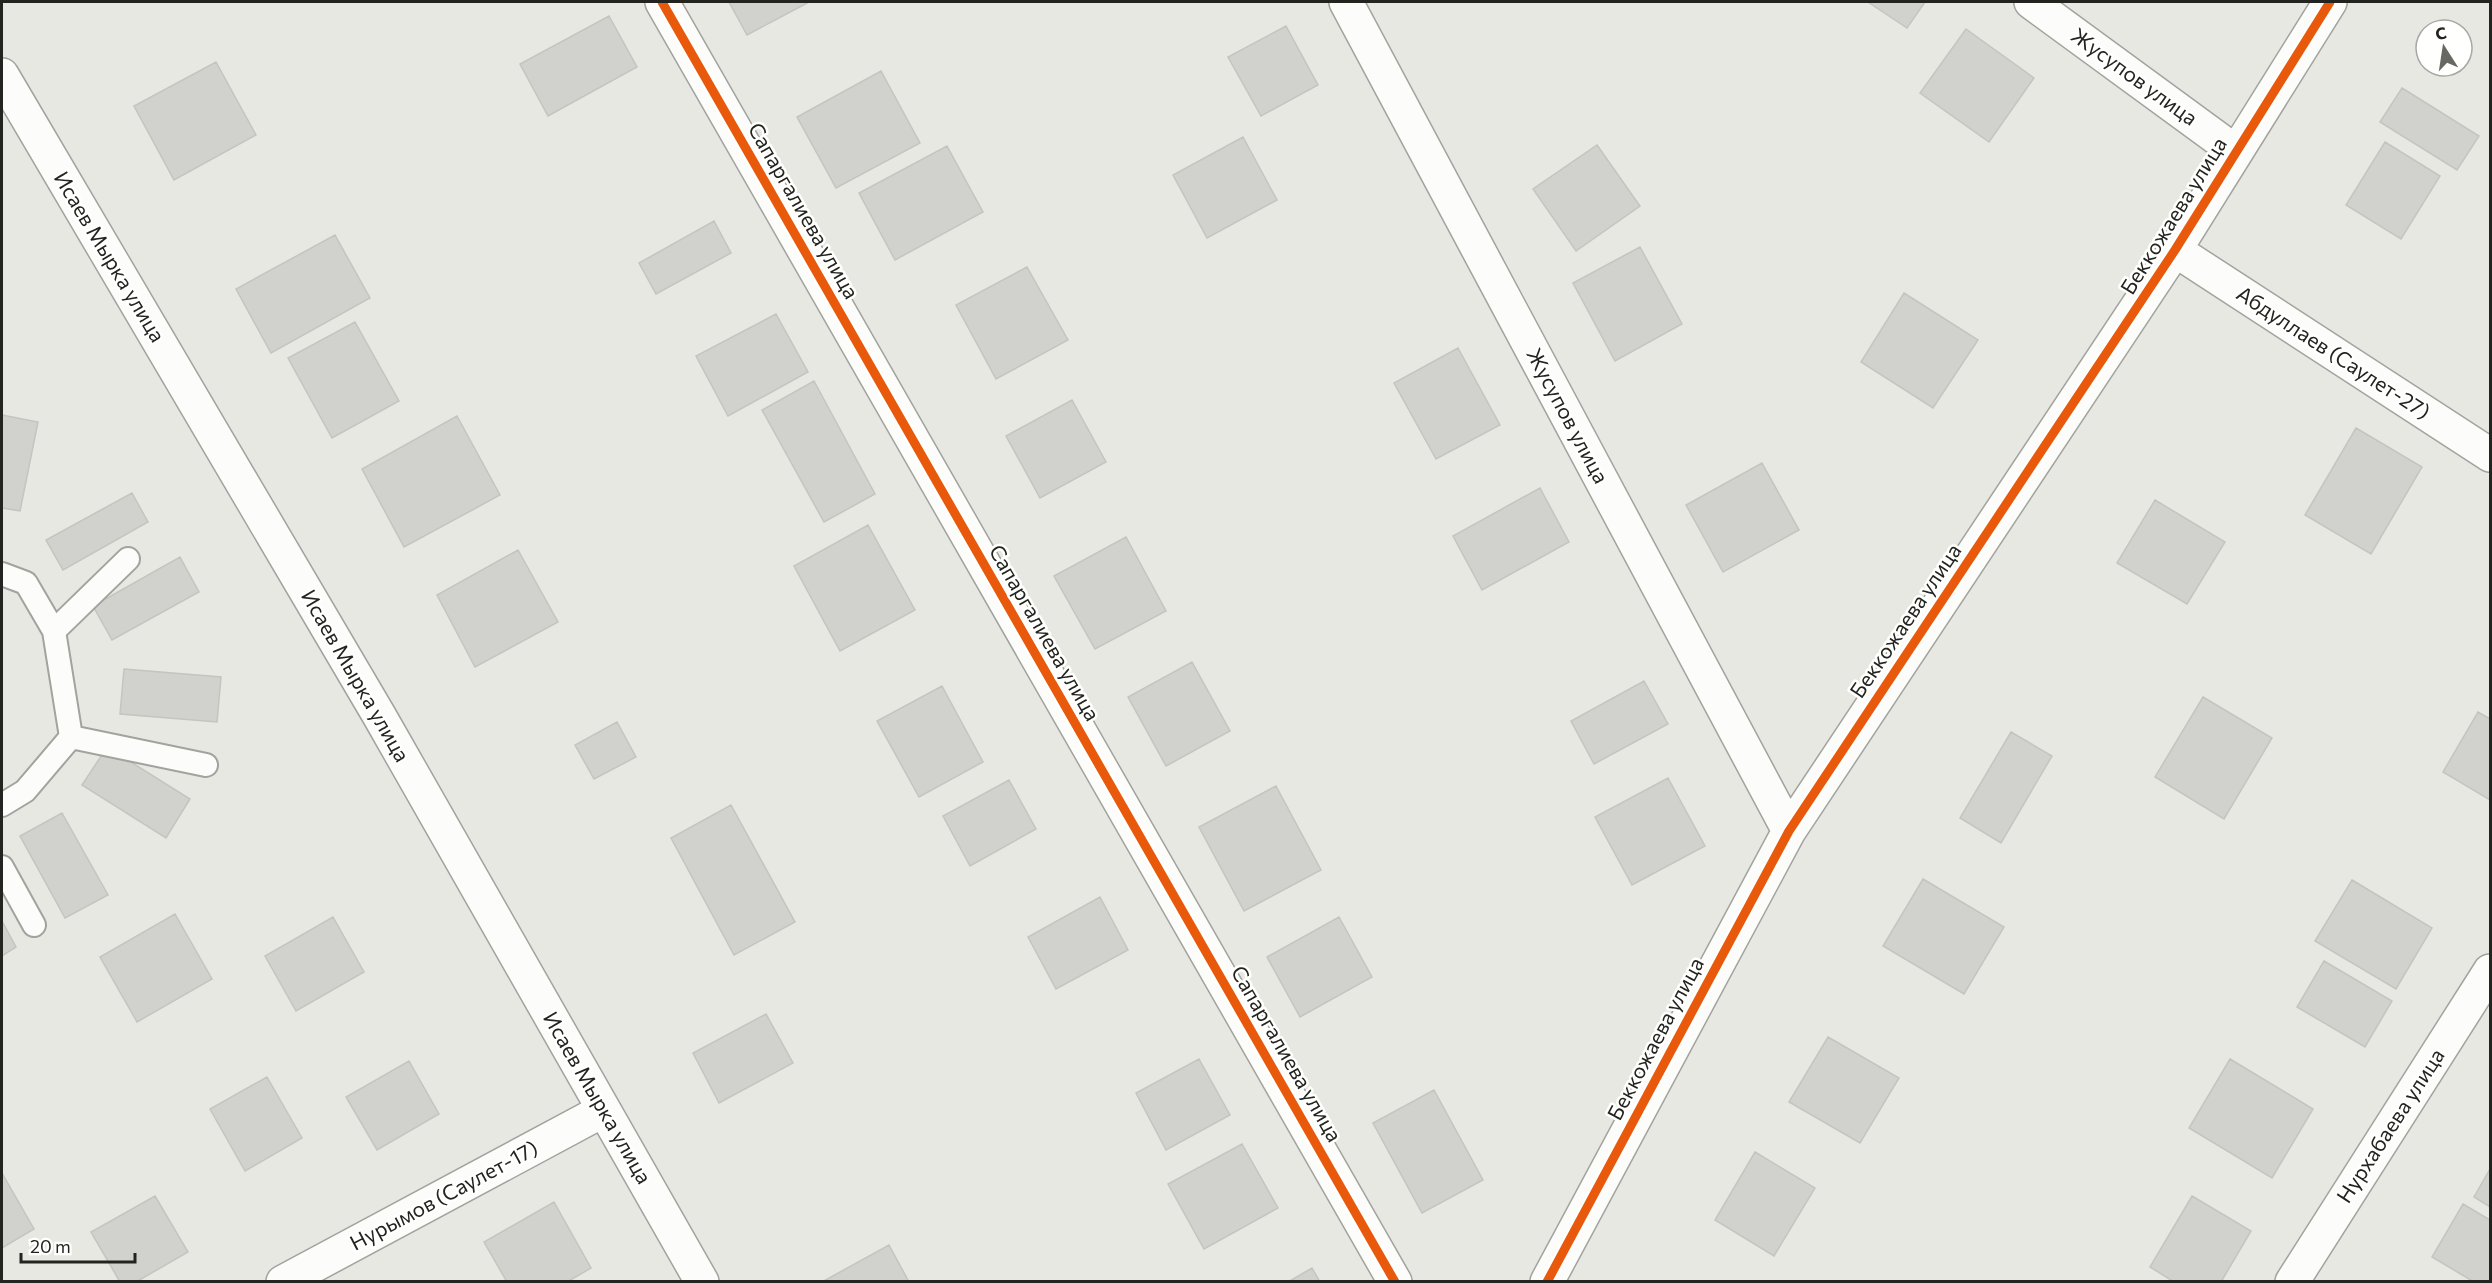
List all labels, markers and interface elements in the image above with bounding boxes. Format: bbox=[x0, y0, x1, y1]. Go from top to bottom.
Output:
north arrow bbox=[2414, 18, 2474, 78]
street label: Жусупов улица bbox=[2067, 22, 2203, 130]
text: С bbox=[2433, 22, 2448, 43]
street label: Сапаргалиева улица bbox=[744, 118, 865, 303]
street label: Беккожаева улица bbox=[2114, 132, 2231, 298]
street label: Исаев Мырка улица bbox=[49, 166, 171, 346]
street label: Абдуллаев (Саулет-27) bbox=[2232, 280, 2435, 424]
street label: Жусупов улица bbox=[1522, 343, 1615, 487]
street label: Беккожаева улица bbox=[1844, 538, 1966, 702]
street label: Сапаргалиева улица bbox=[985, 540, 1106, 725]
street label: Исаев Мырка улица bbox=[297, 585, 416, 766]
street label: Беккожаева улица bbox=[1601, 953, 1708, 1124]
street label: Сапаргалиева улица bbox=[1227, 961, 1348, 1146]
street label: Исаев Мырка улица bbox=[539, 1007, 658, 1188]
street label: Нурхабаева улица bbox=[2331, 1043, 2449, 1207]
street label: Нурымов (Саулет-17) bbox=[345, 1135, 542, 1255]
scale bar bbox=[21, 1226, 135, 1264]
text: 20 m bbox=[30, 1235, 71, 1257]

